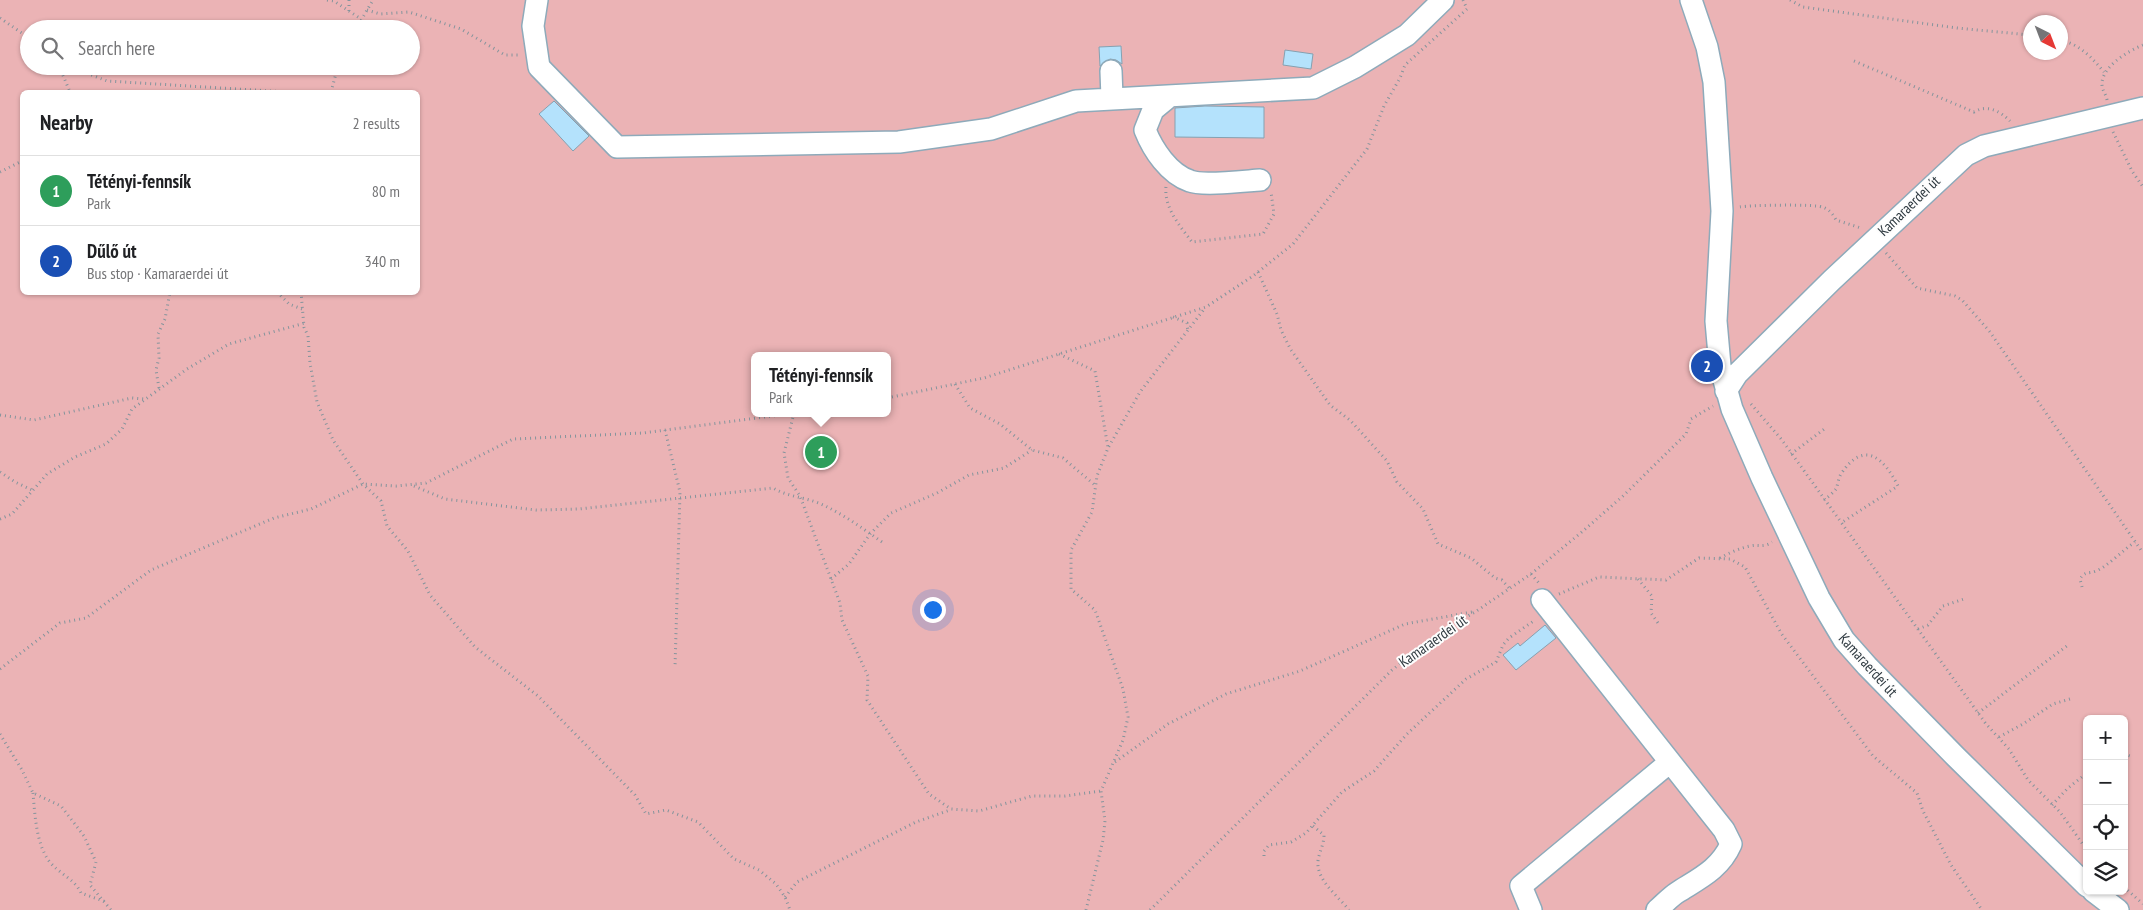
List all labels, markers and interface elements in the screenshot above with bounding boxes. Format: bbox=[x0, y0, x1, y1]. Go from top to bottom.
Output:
north arrow bbox=[2023, 15, 2068, 60]
search box bbox=[20, 20, 420, 75]
icon: search bbox=[38, 34, 66, 62]
text: Search here bbox=[78, 36, 155, 60]
text: Nearby bbox=[40, 109, 93, 136]
text: 2 results bbox=[353, 113, 400, 133]
text: Tétényi-fennsík bbox=[87, 169, 191, 193]
street label: Kamaraerdei út bbox=[1874, 171, 1944, 240]
text: 1 bbox=[52, 181, 60, 201]
text: 80 m bbox=[372, 181, 400, 201]
text: Park bbox=[87, 193, 111, 213]
text: Dűlő út bbox=[87, 239, 137, 263]
text: 2 bbox=[52, 251, 60, 271]
text: 340 m bbox=[365, 251, 400, 271]
text: Bus stop · Kamaraerdei út bbox=[87, 263, 228, 283]
pin: 2 bbox=[1691, 347, 1723, 385]
popup bbox=[751, 352, 891, 417]
text: Tétényi-fennsík bbox=[769, 363, 873, 387]
text: Park bbox=[769, 387, 793, 407]
pin: 1 bbox=[805, 433, 837, 471]
your location bbox=[920, 597, 946, 623]
street label: Kamaraerdei út bbox=[1395, 610, 1471, 671]
street label: Kamaraerdei út bbox=[1835, 629, 1902, 700]
map controls bbox=[2083, 715, 2128, 895]
button: + bbox=[2083, 715, 2128, 760]
button: − bbox=[2083, 760, 2128, 805]
button: locate bbox=[2083, 805, 2128, 850]
button: layers bbox=[2083, 850, 2128, 895]

